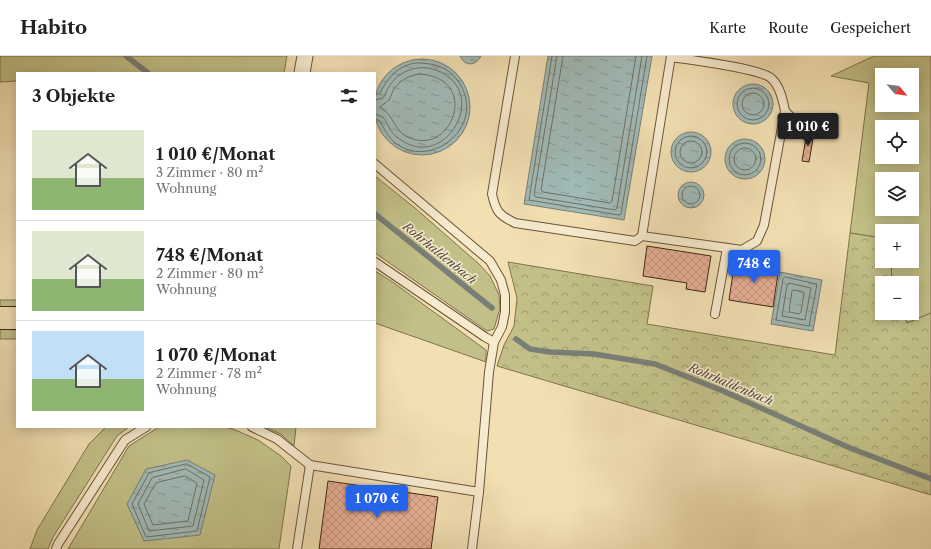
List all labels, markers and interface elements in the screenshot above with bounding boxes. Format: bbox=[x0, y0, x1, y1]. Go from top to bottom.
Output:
text: Habito bbox=[20, 16, 87, 39]
text: Karte bbox=[709, 19, 746, 37]
text: Route bbox=[768, 19, 808, 37]
text: Gespeichert bbox=[830, 19, 911, 37]
north arrow bbox=[875, 68, 919, 112]
map controls bbox=[875, 68, 919, 320]
icon: filters bbox=[338, 85, 360, 107]
text: 3 Objekte bbox=[32, 86, 115, 106]
pin: 1 010 € bbox=[771, 113, 845, 147]
text: 1 010 € bbox=[787, 118, 829, 134]
button: locate bbox=[875, 120, 919, 164]
text: 1 010 €/Monat bbox=[156, 144, 275, 164]
icon: home bbox=[64, 146, 112, 194]
text: 3 Zimmer · 80 m² bbox=[156, 164, 263, 180]
button: layers bbox=[875, 172, 919, 216]
text: Wohnung bbox=[156, 180, 216, 196]
water label: Rohrhaldenbach bbox=[399, 218, 480, 287]
button: + bbox=[875, 224, 919, 268]
text: 748 €/Monat bbox=[156, 245, 263, 265]
icon: home bbox=[64, 247, 112, 295]
pin: 748 € bbox=[726, 250, 782, 284]
text: 748 € bbox=[737, 255, 771, 271]
text: 2 Zimmer · 80 m² bbox=[156, 265, 264, 281]
button: − bbox=[875, 276, 919, 320]
text: Wohnung bbox=[156, 281, 216, 297]
text: 1 070 €/Monat bbox=[156, 345, 277, 365]
icon: home bbox=[64, 347, 112, 395]
water label: Rohrhaldenbach bbox=[686, 359, 776, 409]
text: 2 Zimmer · 78 m² bbox=[156, 365, 262, 381]
text: Wohnung bbox=[156, 381, 216, 397]
pin: 1 070 € bbox=[340, 485, 414, 519]
text: 1 070 € bbox=[355, 490, 399, 506]

